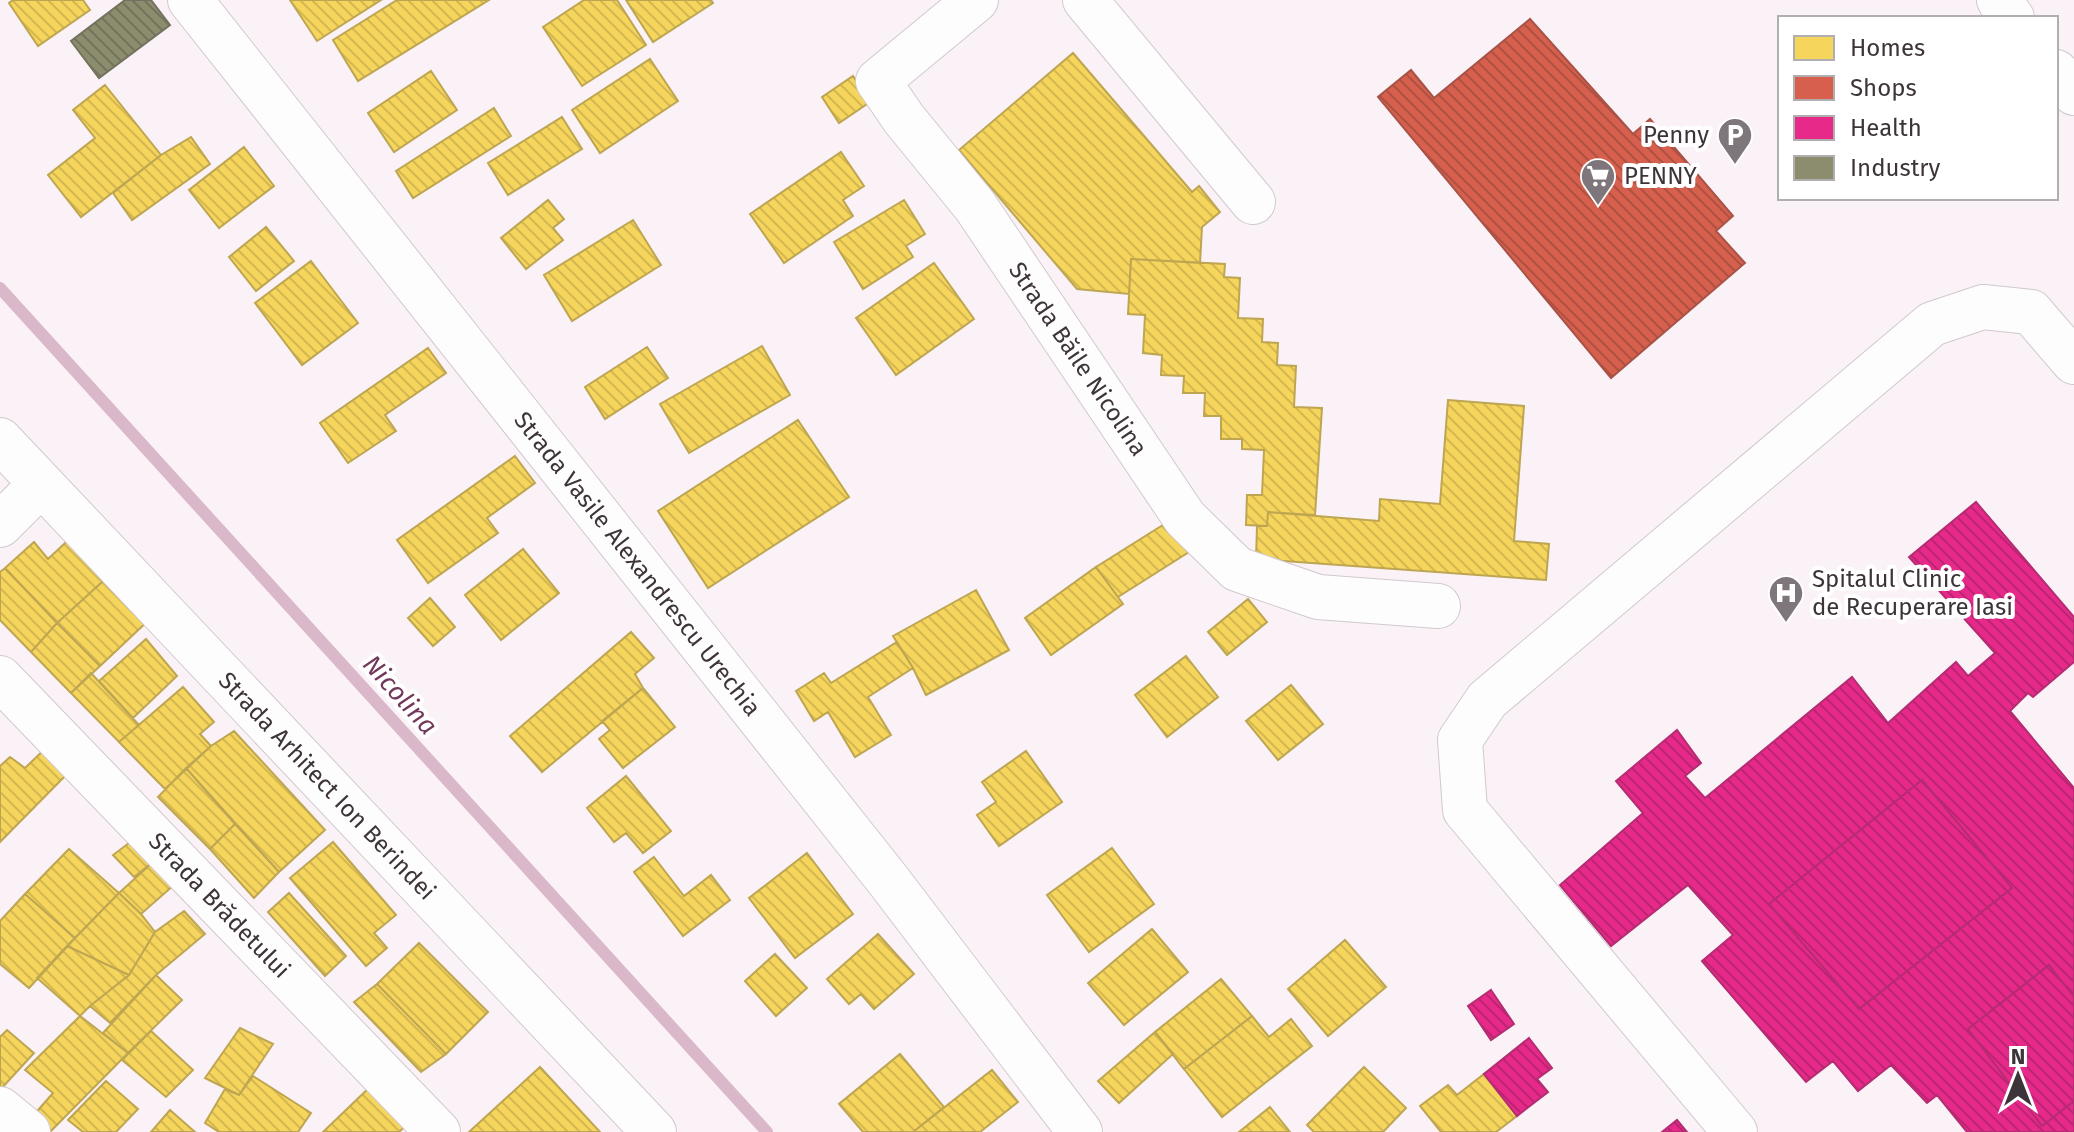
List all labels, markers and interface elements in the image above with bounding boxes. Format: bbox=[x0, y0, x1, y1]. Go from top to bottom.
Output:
legend bbox=[1778, 16, 2058, 200]
text: Homes bbox=[1850, 34, 1925, 62]
text: Shops bbox=[1850, 74, 1917, 102]
text: Health bbox=[1850, 114, 1922, 142]
parking icon: Penny bbox=[1716, 116, 1754, 166]
place label: Penny bbox=[1643, 121, 1709, 149]
text: Industry bbox=[1850, 154, 1941, 182]
supermarket icon: PENNY bbox=[1579, 157, 1617, 207]
place label: PENNY bbox=[1624, 162, 1698, 190]
street label: Strada Băile Nicolina bbox=[1003, 257, 1153, 461]
street label: Strada Vasile Alexandrescu Urechia bbox=[508, 406, 767, 722]
place label: Spitalul Clinic de Recuperare Iasi bbox=[1812, 565, 2013, 621]
hospital icon: Spitalul Clinic de Recuperare Iasi bbox=[1767, 574, 1805, 624]
water label: Nicolina bbox=[356, 649, 444, 741]
street label: Strada Arhitect Ion Berindei bbox=[213, 666, 441, 905]
street label: Strada Brădetului bbox=[143, 827, 296, 984]
north arrow bbox=[1978, 1036, 2058, 1116]
text: N bbox=[2011, 1043, 2025, 1070]

